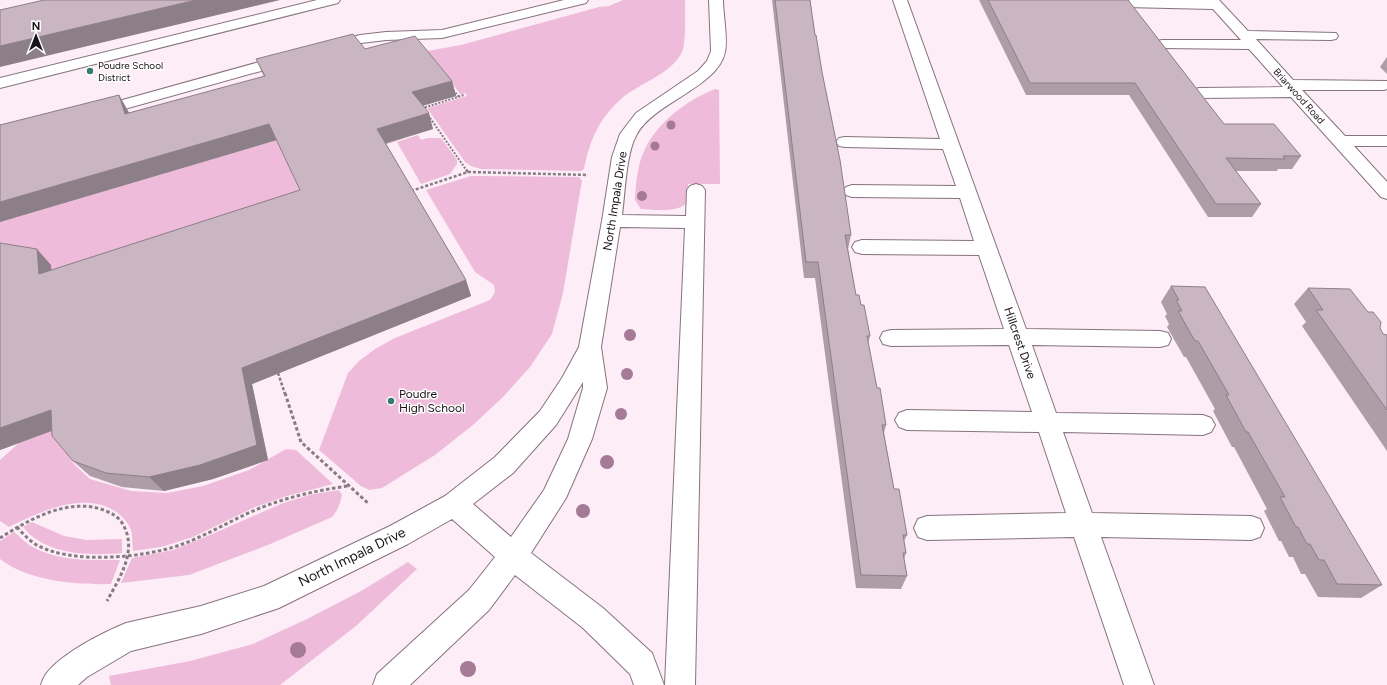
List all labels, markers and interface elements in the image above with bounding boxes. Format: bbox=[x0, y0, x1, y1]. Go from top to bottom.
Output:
north arrow bbox=[16, 16, 56, 56]
text: N bbox=[32, 20, 40, 33]
place label: Poudre School District bbox=[98, 59, 163, 84]
street label: Briarwood Road bbox=[1270, 65, 1328, 127]
marker: Poudre School District bbox=[85, 66, 95, 76]
street label: North Impala Drive bbox=[600, 150, 630, 252]
street label: Hillcrest Drive bbox=[1001, 305, 1039, 381]
place label: Poudre High School bbox=[399, 387, 465, 415]
marker: Poudre High School bbox=[386, 396, 396, 406]
street label: North Impala Drive bbox=[295, 523, 409, 590]

